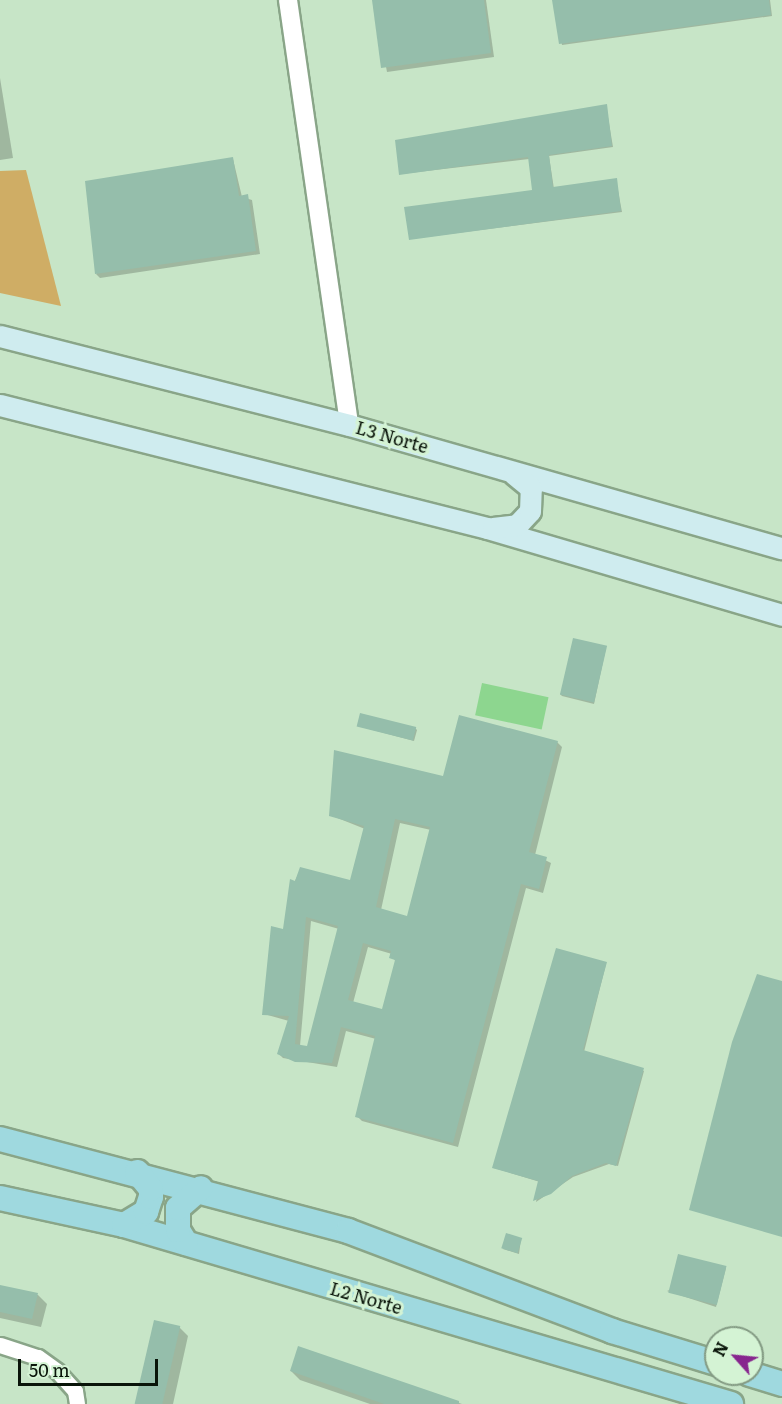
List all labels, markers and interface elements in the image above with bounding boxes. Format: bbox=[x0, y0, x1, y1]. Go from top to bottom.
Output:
street label: L3 Norte bbox=[353, 416, 431, 458]
street label: L2 Norte bbox=[328, 1277, 404, 1319]
north arrow bbox=[704, 1326, 764, 1386]
text: N bbox=[706, 1337, 733, 1360]
scale bar bbox=[21, 1347, 160, 1385]
text: 50 m bbox=[29, 1356, 70, 1383]

